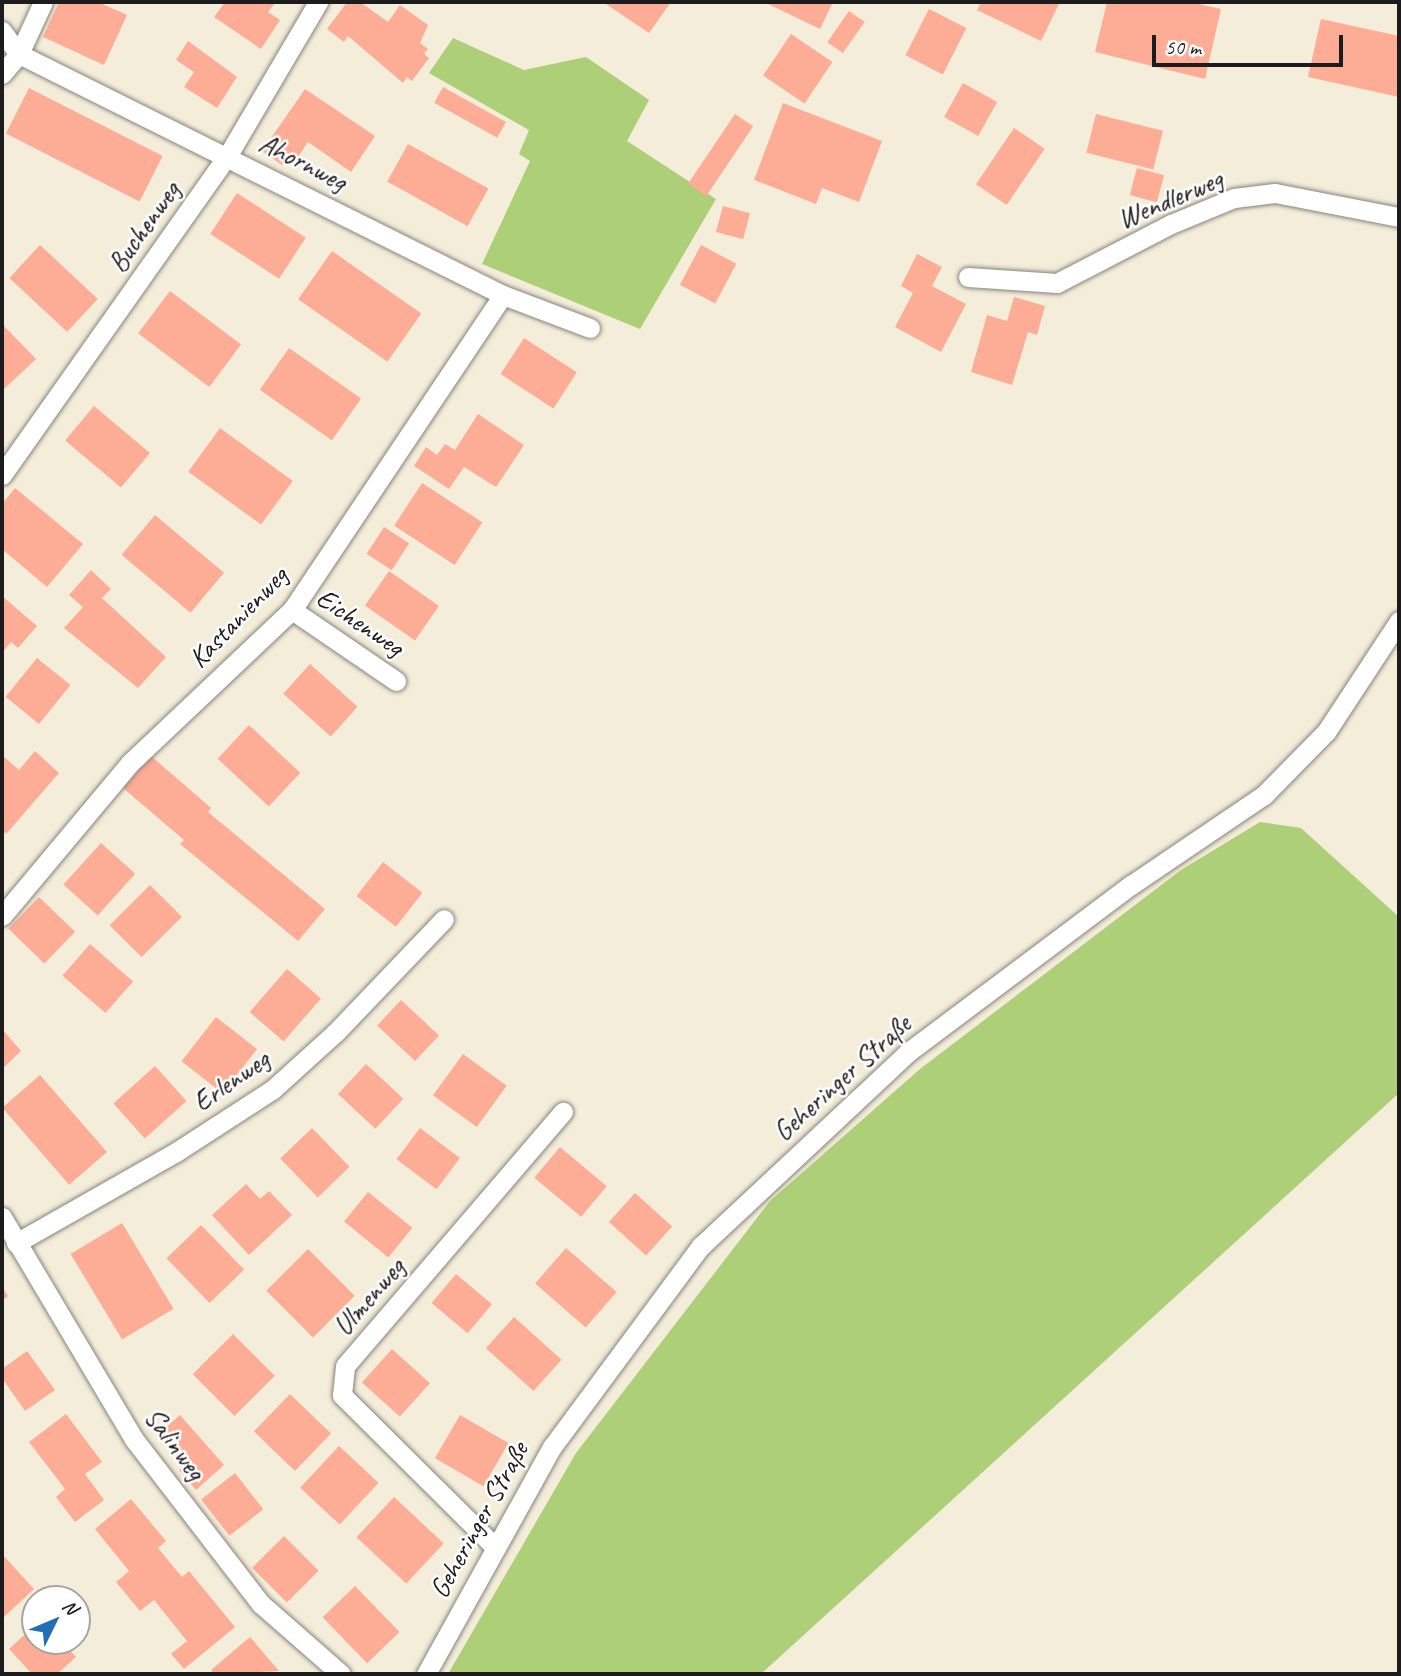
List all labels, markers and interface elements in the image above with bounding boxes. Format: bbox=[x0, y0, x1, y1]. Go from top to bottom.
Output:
scale bar bbox=[1156, 21, 1347, 65]
text: 50 m bbox=[1165, 34, 1201, 60]
street label: Ahornweg bbox=[254, 126, 352, 198]
street label: Wendlerweg bbox=[1113, 162, 1227, 236]
street label: Buchenweg bbox=[101, 175, 187, 279]
street label: Kastanienweg bbox=[181, 559, 295, 675]
street label: Eichenweg bbox=[310, 581, 410, 663]
street label: Geheringer Straße bbox=[766, 1007, 918, 1149]
street label: Erlenweg bbox=[187, 1043, 275, 1119]
street label: Ulmenweg bbox=[326, 1251, 412, 1343]
street label: Salinweg bbox=[137, 1401, 213, 1487]
street label: Geheringer Straße bbox=[422, 1435, 536, 1605]
north arrow bbox=[21, 1585, 91, 1655]
text: N bbox=[57, 1595, 83, 1620]

